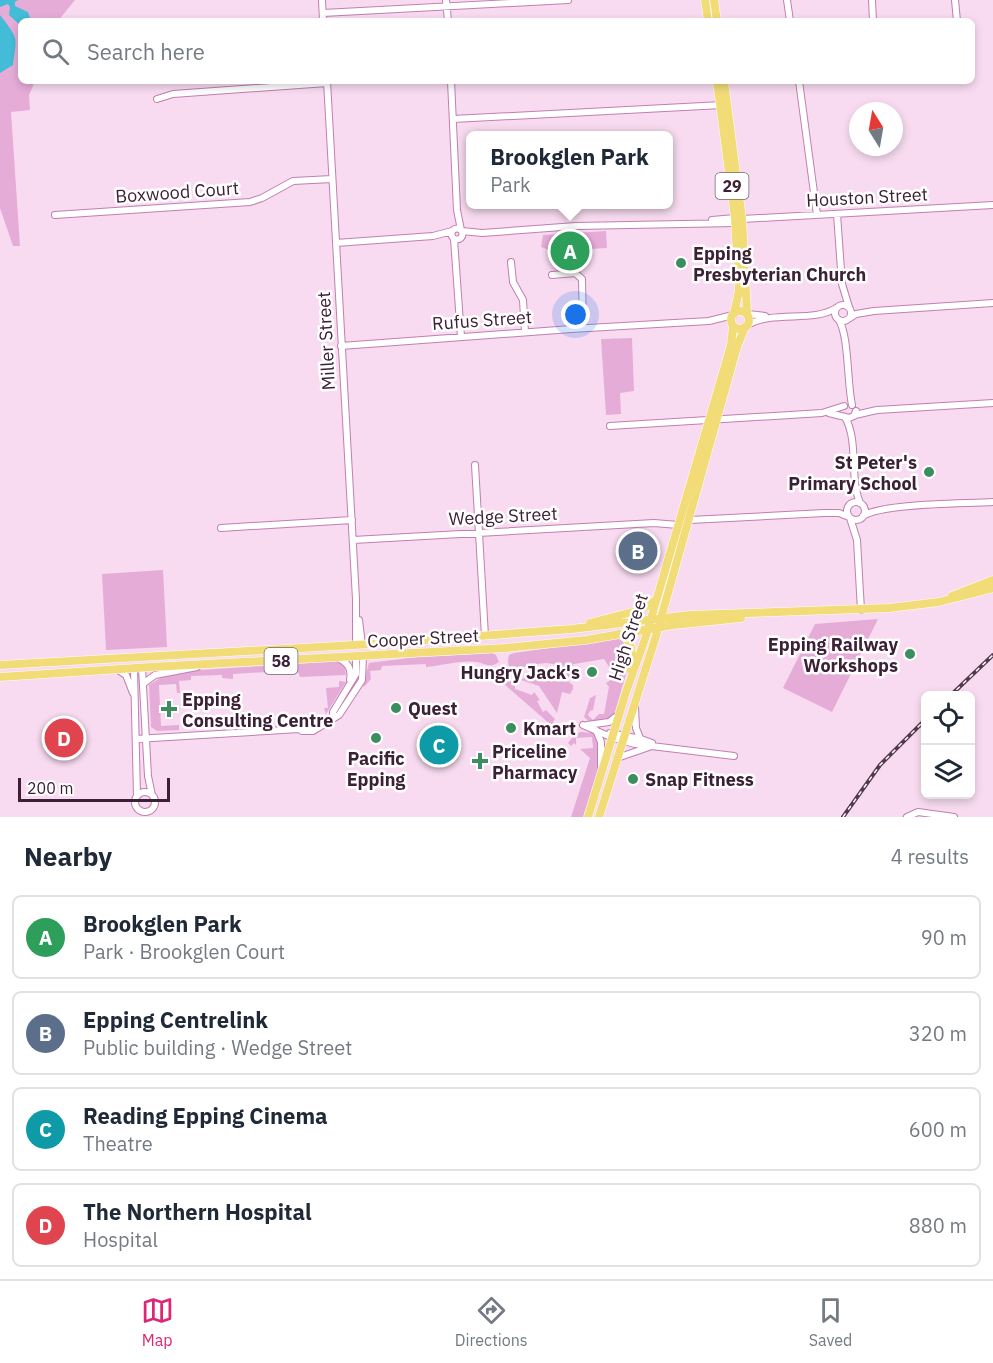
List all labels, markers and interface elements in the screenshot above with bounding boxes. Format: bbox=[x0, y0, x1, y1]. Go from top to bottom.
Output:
search box bbox=[18, 18, 975, 84]
icon: search bbox=[39, 35, 72, 68]
text: Search here bbox=[87, 37, 205, 66]
north arrow bbox=[849, 102, 903, 156]
popup bbox=[466, 131, 673, 209]
text: Brookglen Park bbox=[490, 142, 649, 171]
text: Park bbox=[490, 171, 531, 198]
road number: 29 bbox=[716, 173, 748, 199]
street label: Boxwood Court bbox=[114, 176, 240, 208]
street label: Houston Street bbox=[806, 182, 928, 212]
pin: A bbox=[550, 228, 590, 274]
place label: Epping Presbyterian Church bbox=[693, 242, 866, 286]
marker: Epping Presbyterian Church bbox=[674, 256, 688, 270]
street label: Miller Street bbox=[312, 291, 340, 391]
your location bbox=[561, 300, 590, 329]
street label: Rufus Street bbox=[431, 305, 533, 335]
place label: St Peter's Primary School bbox=[788, 451, 918, 495]
marker: St Peter's Primary School bbox=[922, 465, 936, 479]
street label: Wedge Street bbox=[448, 502, 558, 530]
pin: B bbox=[618, 528, 658, 574]
street label: High Street bbox=[603, 590, 653, 684]
street label: Cooper Street bbox=[367, 624, 479, 652]
place label: Epping Railway Workshops bbox=[768, 633, 898, 677]
marker: Epping Railway Workshops bbox=[903, 647, 917, 661]
road number: 58 bbox=[264, 648, 298, 674]
place label: Hungry Jack's bbox=[460, 661, 580, 684]
marker: Hungry Jack's bbox=[585, 665, 599, 679]
place label: Epping Consulting Centre bbox=[182, 688, 333, 732]
map controls bbox=[921, 691, 975, 799]
button: locate bbox=[921, 691, 975, 745]
place label: Quest bbox=[408, 697, 458, 720]
marker: Epping Consulting Centre bbox=[160, 700, 178, 718]
marker: Quest bbox=[389, 701, 403, 715]
pin: D bbox=[44, 716, 84, 760]
place label: Kmart bbox=[523, 717, 576, 740]
marker: Kmart bbox=[504, 721, 518, 735]
pin: C bbox=[420, 722, 458, 768]
marker: Pacific Epping bbox=[369, 731, 383, 745]
place label: Priceline Pharmacy bbox=[492, 740, 578, 784]
button: layers bbox=[921, 745, 975, 799]
place label: Pacific Epping bbox=[347, 747, 405, 791]
marker: Priceline Pharmacy bbox=[473, 754, 487, 768]
place label: Snap Fitness bbox=[645, 768, 754, 791]
marker: Snap Fitness bbox=[626, 772, 640, 786]
scale bar bbox=[18, 775, 170, 802]
text: 200 m bbox=[27, 778, 74, 798]
text: Nearby bbox=[24, 839, 112, 873]
text: 4 results bbox=[891, 843, 969, 870]
text: Brookglen Park bbox=[83, 909, 242, 938]
text: A bbox=[39, 924, 52, 951]
text: 90 m bbox=[921, 924, 967, 951]
text: Park · Brookglen Court bbox=[83, 938, 285, 965]
text: Epping Centrelink bbox=[83, 1005, 268, 1034]
text: B bbox=[39, 1020, 52, 1047]
text: 320 m bbox=[909, 1020, 967, 1047]
text: Public building · Wedge Street bbox=[83, 1034, 352, 1061]
text: Reading Epping Cinema bbox=[83, 1101, 328, 1130]
text: C bbox=[39, 1116, 52, 1143]
text: 600 m bbox=[909, 1116, 967, 1143]
text: Theatre bbox=[83, 1130, 153, 1157]
text: The Northern Hospital bbox=[83, 1197, 312, 1226]
text: D bbox=[39, 1212, 52, 1239]
text: 880 m bbox=[909, 1212, 967, 1239]
text: Hospital bbox=[83, 1226, 158, 1253]
tab: Map bbox=[141, 1294, 174, 1350]
tab: Directions bbox=[455, 1294, 528, 1350]
tab: Saved bbox=[809, 1294, 852, 1350]

